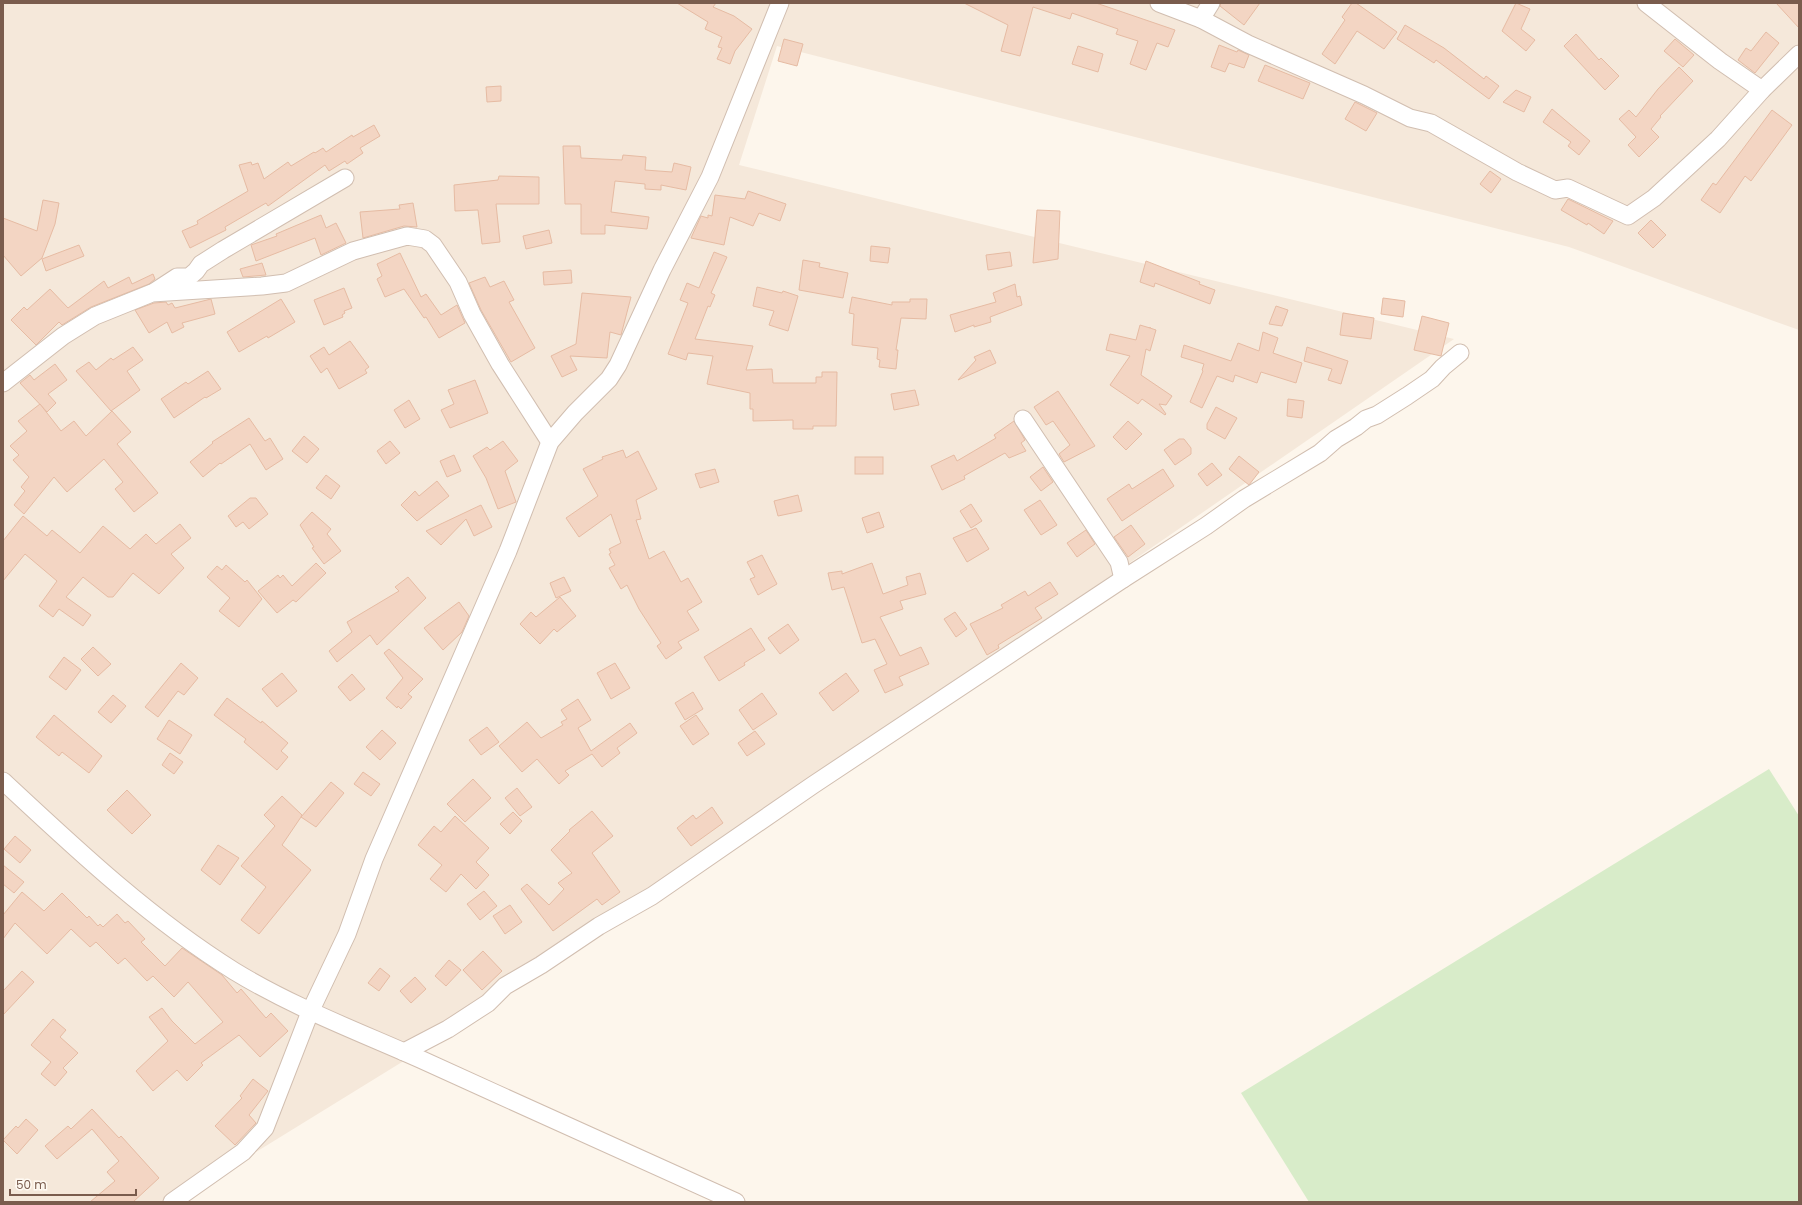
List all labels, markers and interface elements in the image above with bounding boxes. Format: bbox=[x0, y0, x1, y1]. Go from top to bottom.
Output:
scale bar bbox=[10, 1171, 136, 1197]
text: 50 m bbox=[16, 1176, 47, 1193]

